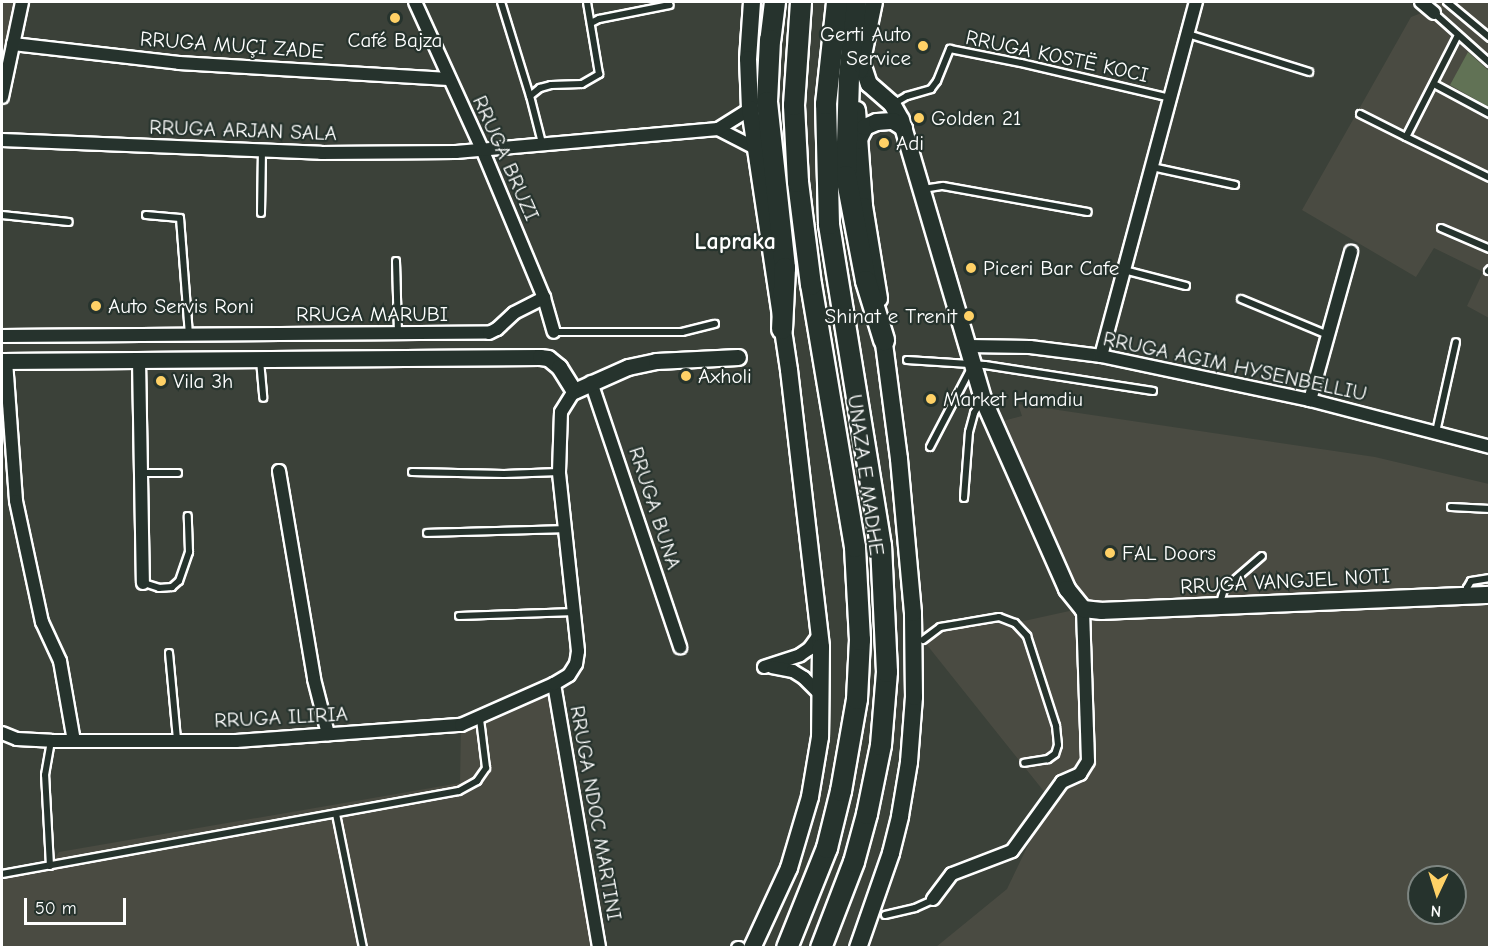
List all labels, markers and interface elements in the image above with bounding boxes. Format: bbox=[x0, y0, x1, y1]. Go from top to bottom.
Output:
marker: Café Bajza bbox=[388, 11, 402, 25]
place label: Gerti Auto Service bbox=[820, 21, 911, 71]
street label: RRUGA KOSTË KOCI bbox=[963, 24, 1151, 88]
street label: RRUGA MUÇI ZADE bbox=[139, 26, 325, 64]
place label: Café Bajza bbox=[348, 27, 442, 53]
marker: Gerti Auto Service bbox=[916, 39, 930, 53]
street label: RRUGA BRUZI bbox=[467, 92, 545, 224]
place label: Golden 21 bbox=[931, 105, 1021, 131]
marker: Golden 21 bbox=[912, 111, 926, 125]
street label: RRUGA ARJAN SALA bbox=[149, 114, 337, 146]
place label: Adi bbox=[896, 130, 924, 156]
marker: Adi bbox=[877, 136, 891, 150]
district label: Lapraka bbox=[694, 228, 776, 256]
place label: Piceri Bar Cafe bbox=[983, 255, 1119, 281]
marker: Piceri Bar Cafe bbox=[964, 261, 978, 275]
place label: Auto Servis Roni bbox=[108, 293, 254, 319]
marker: Auto Servis Roni bbox=[89, 299, 103, 313]
street label: RRUGA MARUBI bbox=[296, 301, 448, 327]
place label: Shinat e Trenit bbox=[825, 303, 957, 329]
marker: Shinat e Trenit bbox=[962, 309, 976, 323]
street label: RRUGA AGIM HYSENBELLIU bbox=[1101, 326, 1369, 406]
place label: Axholi bbox=[698, 363, 752, 389]
place label: Vila 3h bbox=[173, 368, 233, 394]
marker: Axholi bbox=[679, 369, 693, 383]
marker: Vila 3h bbox=[154, 374, 168, 388]
place label: Market Hamdiu bbox=[943, 386, 1083, 412]
marker: Market Hamdiu bbox=[924, 392, 938, 406]
street label: UNAZA E MADHE bbox=[842, 393, 890, 557]
street label: RRUGA BUNA bbox=[623, 444, 687, 572]
place label: FAL Doors bbox=[1122, 540, 1216, 566]
marker: FAL Doors bbox=[1103, 546, 1117, 560]
street label: RRUGA VANGJEL NOTI bbox=[1179, 563, 1391, 599]
street label: RRUGA ILIRIA bbox=[214, 701, 348, 733]
street label: RRUGA NDOC MARTINI bbox=[565, 704, 627, 922]
north arrow bbox=[1407, 865, 1467, 925]
scale bar bbox=[27, 886, 129, 924]
text: 50 m bbox=[35, 898, 77, 919]
text: N bbox=[1430, 902, 1442, 920]

